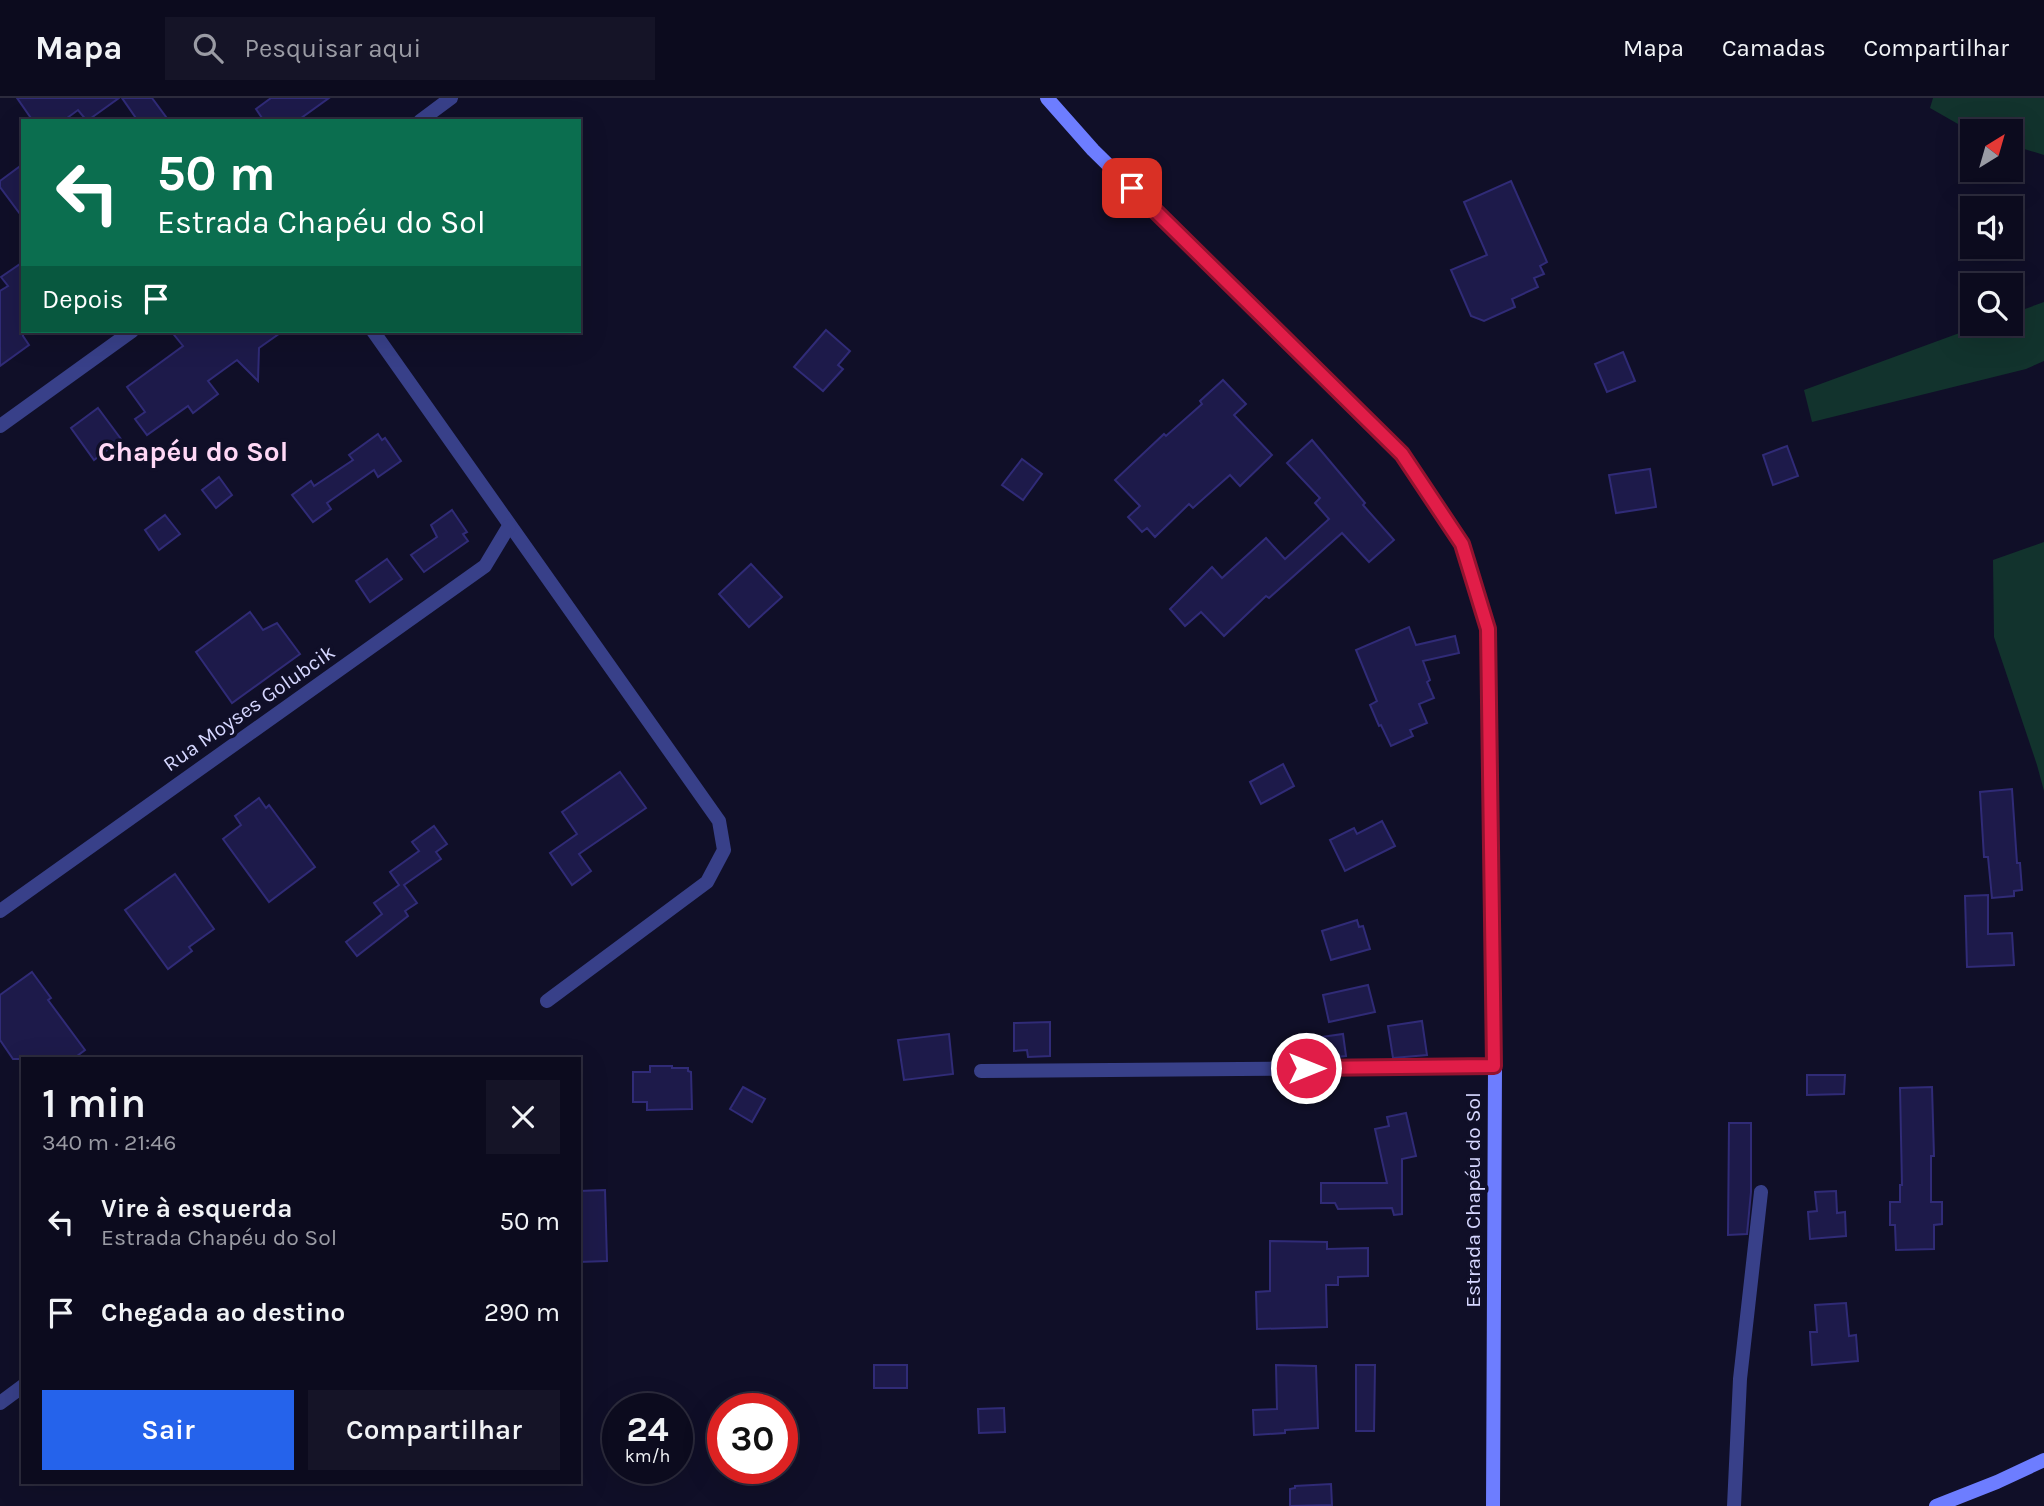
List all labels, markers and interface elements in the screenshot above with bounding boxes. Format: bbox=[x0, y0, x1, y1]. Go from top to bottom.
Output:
search box bbox=[165, 17, 655, 80]
text: Mapa bbox=[35, 29, 123, 67]
icon: search bbox=[189, 29, 227, 67]
text: Pesquisar aqui bbox=[245, 33, 421, 64]
text: Mapa bbox=[1623, 34, 1684, 62]
text: Camadas bbox=[1722, 34, 1826, 62]
text: Compartilhar bbox=[1864, 34, 2009, 62]
north arrow bbox=[1960, 119, 2023, 182]
map controls bbox=[1960, 119, 2023, 336]
text: 50 m bbox=[157, 145, 275, 202]
icon: left bbox=[42, 147, 133, 238]
pin bbox=[1102, 158, 1162, 218]
icon: arrive bbox=[1113, 169, 1151, 207]
button: sound bbox=[1960, 196, 2023, 259]
text: Estrada Chapéu do Sol bbox=[157, 204, 486, 241]
button: search bbox=[1960, 273, 2023, 336]
icon: arrive bbox=[137, 280, 175, 318]
text: Depois bbox=[42, 284, 123, 315]
district label: Chapéu do Sol bbox=[98, 435, 288, 468]
street label: Rua Moyses Golubcik bbox=[159, 640, 340, 776]
position arrow bbox=[1269, 1031, 1343, 1105]
text: 1 min bbox=[42, 1078, 146, 1128]
button: close bbox=[486, 1080, 560, 1154]
street label: Estrada Chapéu do Sol bbox=[1461, 1092, 1485, 1308]
text: 340 m · 21:46 bbox=[42, 1129, 176, 1156]
text: Vire à esquerda bbox=[101, 1193, 292, 1224]
icon: left bbox=[42, 1203, 80, 1241]
text: 50 m bbox=[499, 1206, 560, 1237]
text: Estrada Chapéu do Sol bbox=[101, 1224, 337, 1251]
icon: arrive bbox=[42, 1294, 80, 1332]
text: Chegada ao destino bbox=[101, 1297, 345, 1328]
text: 290 m bbox=[484, 1297, 560, 1328]
button: Sair bbox=[42, 1390, 294, 1470]
button: Compartilhar bbox=[308, 1390, 560, 1470]
speed limit sign: 30 bbox=[707, 1393, 798, 1484]
text: 24 bbox=[627, 1409, 669, 1450]
text: km/h bbox=[625, 1445, 670, 1467]

